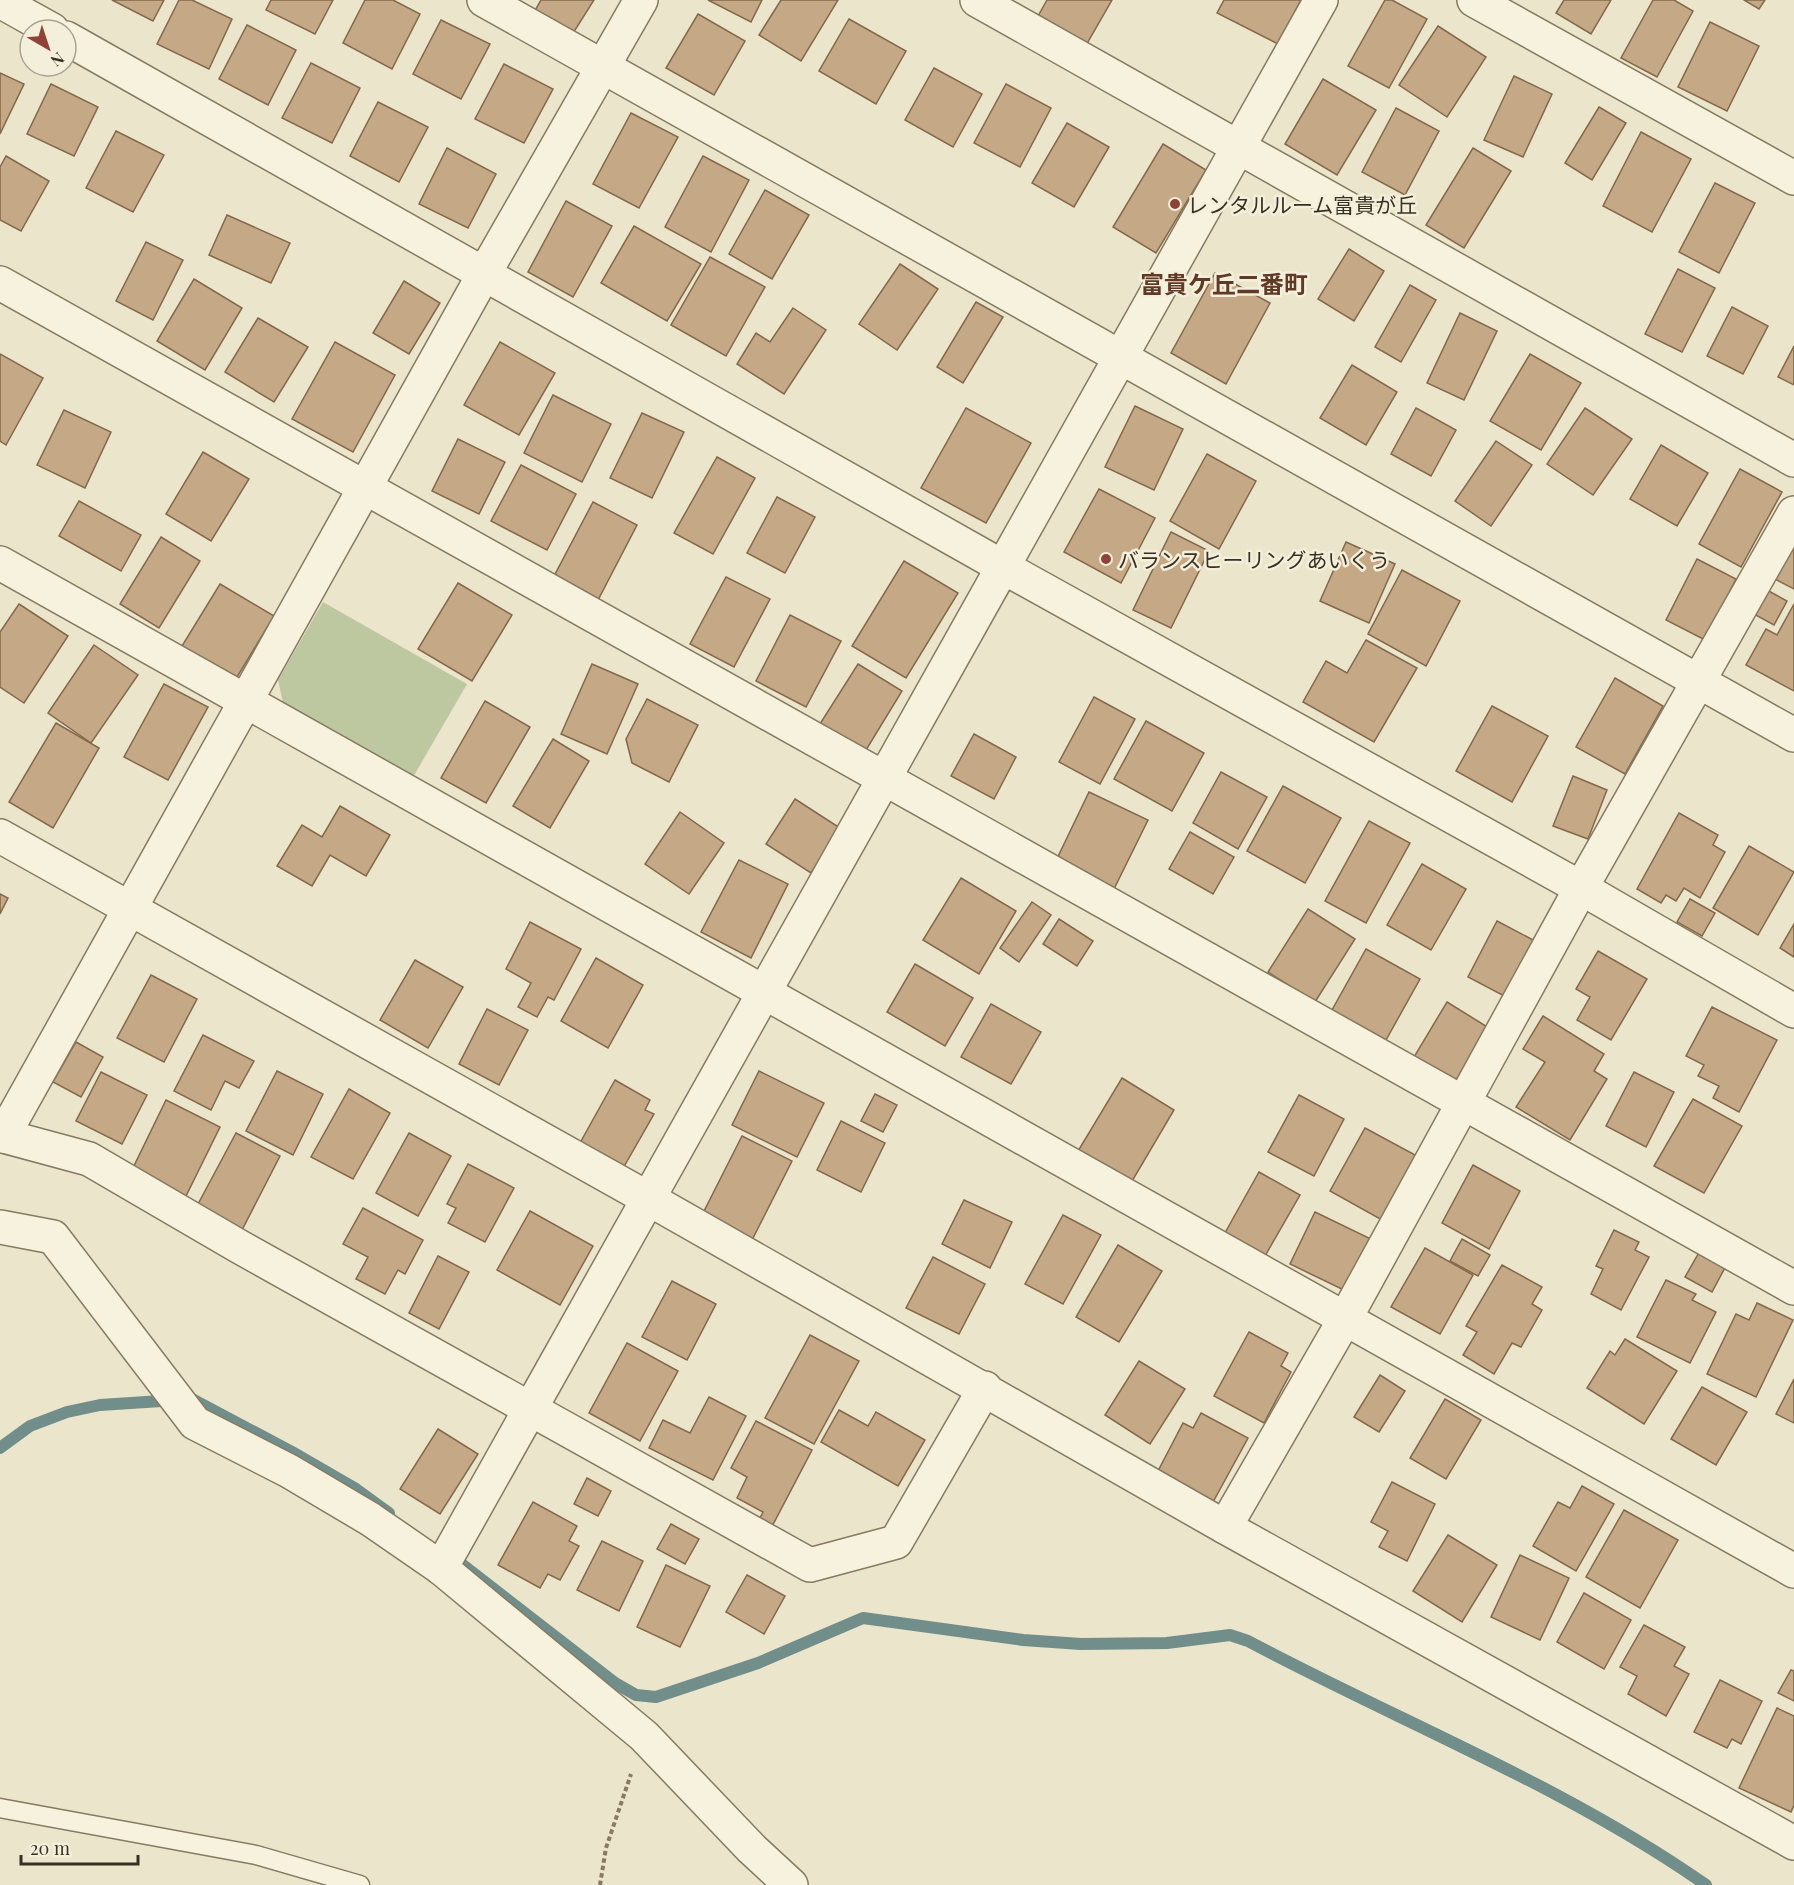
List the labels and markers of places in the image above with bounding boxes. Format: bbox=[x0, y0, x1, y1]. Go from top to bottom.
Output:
place label: レンタルルーム富貴が丘 bbox=[1187, 190, 1417, 218]
marker: レンタルルーム富貴が丘 bbox=[1168, 197, 1182, 211]
place label: バランスヒーリングあいくう bbox=[1118, 545, 1390, 573]
marker: バランスヒーリングあいくう bbox=[1099, 552, 1113, 566]

